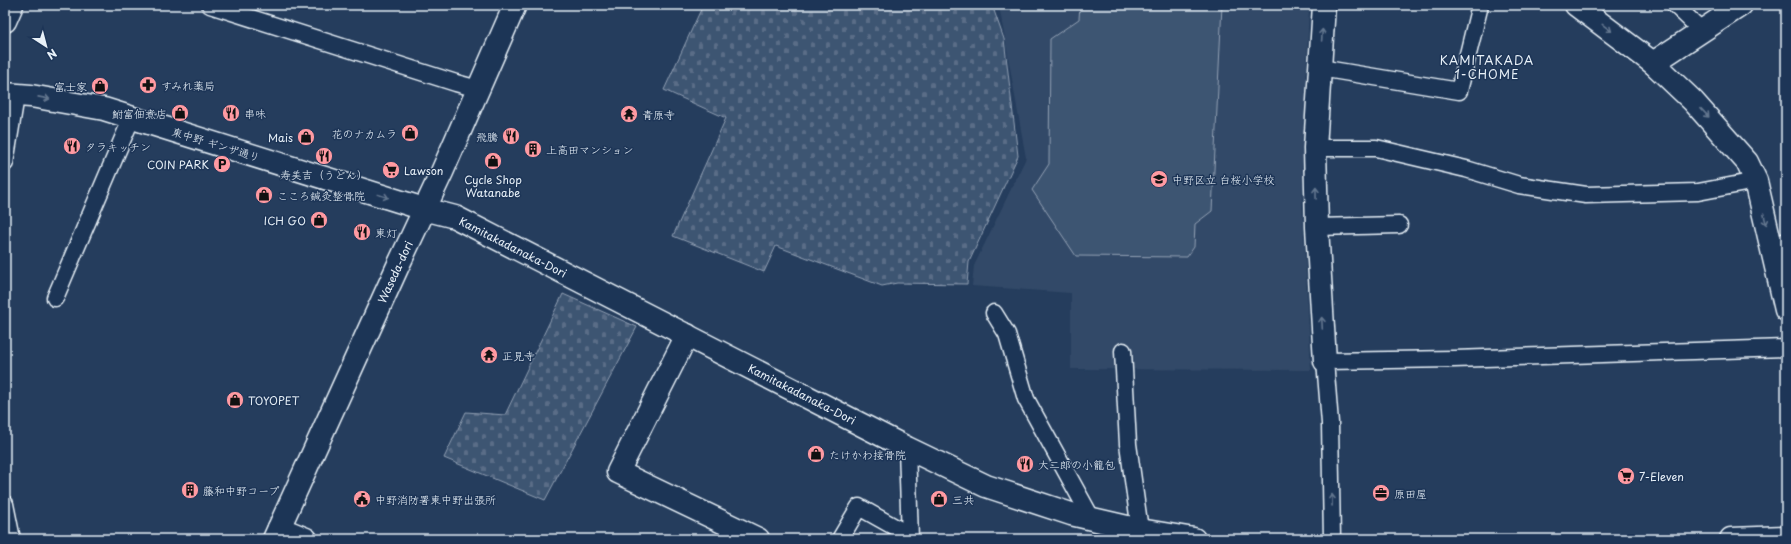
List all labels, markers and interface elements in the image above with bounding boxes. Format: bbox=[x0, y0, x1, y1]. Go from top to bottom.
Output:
one-way arrow bbox=[1602, 24, 1613, 33]
north arrow bbox=[26, 26, 66, 66]
one-way arrow bbox=[1319, 29, 1326, 42]
text: N bbox=[43, 45, 61, 64]
district label: KAMITAKADA 1-CHOME bbox=[1440, 51, 1534, 83]
pharmacy icon: すみれ薬局 bbox=[138, 75, 158, 95]
shop icon: 富士家 bbox=[90, 76, 110, 96]
place label: すみれ薬局 bbox=[161, 77, 215, 94]
place label: 富士家 bbox=[54, 78, 87, 95]
one-way arrow bbox=[37, 94, 50, 102]
shop icon: 鮒富佃煮店 bbox=[170, 103, 190, 123]
restaurant icon: 串味 bbox=[221, 103, 241, 123]
temple icon: 青原寺 bbox=[619, 104, 639, 124]
place label: 鮒富佃煮店 bbox=[112, 105, 167, 122]
place label: 串味 bbox=[244, 105, 266, 122]
place label: 青原寺 bbox=[642, 106, 675, 123]
one-way arrow bbox=[1700, 108, 1709, 118]
street label: 東中野 ギンザ通り bbox=[170, 122, 262, 166]
shop icon: 花のナカムラ bbox=[400, 123, 420, 143]
place label: 花のナカムラ bbox=[331, 125, 397, 142]
restaurant icon: 飛騰 bbox=[501, 126, 521, 146]
shop icon: Mais bbox=[296, 127, 316, 147]
place label: 飛騰 bbox=[476, 128, 498, 145]
place label: Mais bbox=[268, 129, 293, 146]
restaurant icon: タラキッチン bbox=[62, 136, 82, 156]
place label: タラキッチン bbox=[85, 138, 151, 155]
building icon: 上高田マンション bbox=[523, 139, 543, 159]
place label: 上高田マンション bbox=[546, 141, 634, 158]
restaurant icon: 寿美吉（うどん） bbox=[314, 146, 334, 166]
shop icon: Cycle Shop Watanabe bbox=[483, 151, 503, 171]
parking icon: COIN PARK bbox=[212, 154, 232, 174]
place label: COIN PARK bbox=[147, 156, 209, 173]
supermarket icon: Lawson bbox=[381, 160, 401, 180]
place label: Lawson bbox=[404, 162, 443, 179]
place label: 寿美吉（うどん） bbox=[280, 166, 368, 183]
school or university icon: 中野区立 白桜小学校 bbox=[1149, 169, 1169, 189]
place label: Cycle Shop Watanabe bbox=[464, 171, 522, 201]
place label: 中野区立 白桜小学校 bbox=[1172, 171, 1275, 188]
shop icon: こころ鍼灸整骨院 bbox=[254, 185, 274, 205]
place label: こころ鍼灸整骨院 bbox=[277, 187, 365, 204]
one-way arrow bbox=[1312, 187, 1320, 200]
one-way arrow bbox=[377, 193, 390, 200]
shop icon: ICH GO bbox=[309, 210, 329, 230]
place label: ICH GO bbox=[264, 212, 306, 229]
street label: Kamitakadanaka-Dori bbox=[456, 212, 570, 282]
one-way arrow bbox=[1762, 212, 1770, 225]
restaurant icon: 東灯 bbox=[352, 222, 372, 242]
place label: 東灯 bbox=[375, 224, 397, 241]
street label: Waseda-dori bbox=[373, 238, 417, 306]
one-way arrow bbox=[1319, 316, 1326, 329]
temple icon: 正見寺 bbox=[479, 345, 499, 365]
place label: 正見寺 bbox=[502, 347, 535, 364]
street label: Kamitakadanaka-Dori bbox=[745, 359, 859, 429]
shop icon: TOYOPET bbox=[225, 390, 245, 410]
place label: TOYOPET bbox=[248, 392, 300, 409]
shop icon: たけかわ接骨院 bbox=[806, 444, 826, 464]
place label: たけかわ接骨院 bbox=[829, 446, 906, 463]
restaurant icon: 大二郎の小籠包 bbox=[1015, 454, 1035, 474]
place label: 大二郎の小籠包 bbox=[1038, 456, 1115, 473]
supermarket icon: 7-Eleven bbox=[1616, 466, 1636, 486]
place label: 7-Eleven bbox=[1639, 468, 1684, 485]
building icon: 藤和中野コープ bbox=[180, 480, 200, 500]
place label: 藤和中野コープ bbox=[203, 482, 280, 499]
office icon: 原田屋 bbox=[1371, 483, 1391, 503]
place label: 原田屋 bbox=[1394, 485, 1427, 502]
public building icon: 中野消防署東中野出張所 bbox=[352, 489, 372, 509]
shop icon: 三共 bbox=[929, 489, 949, 509]
place label: 中野消防署東中野出張所 bbox=[375, 491, 496, 508]
place label: 三共 bbox=[952, 491, 974, 508]
one-way arrow bbox=[1328, 494, 1335, 507]

